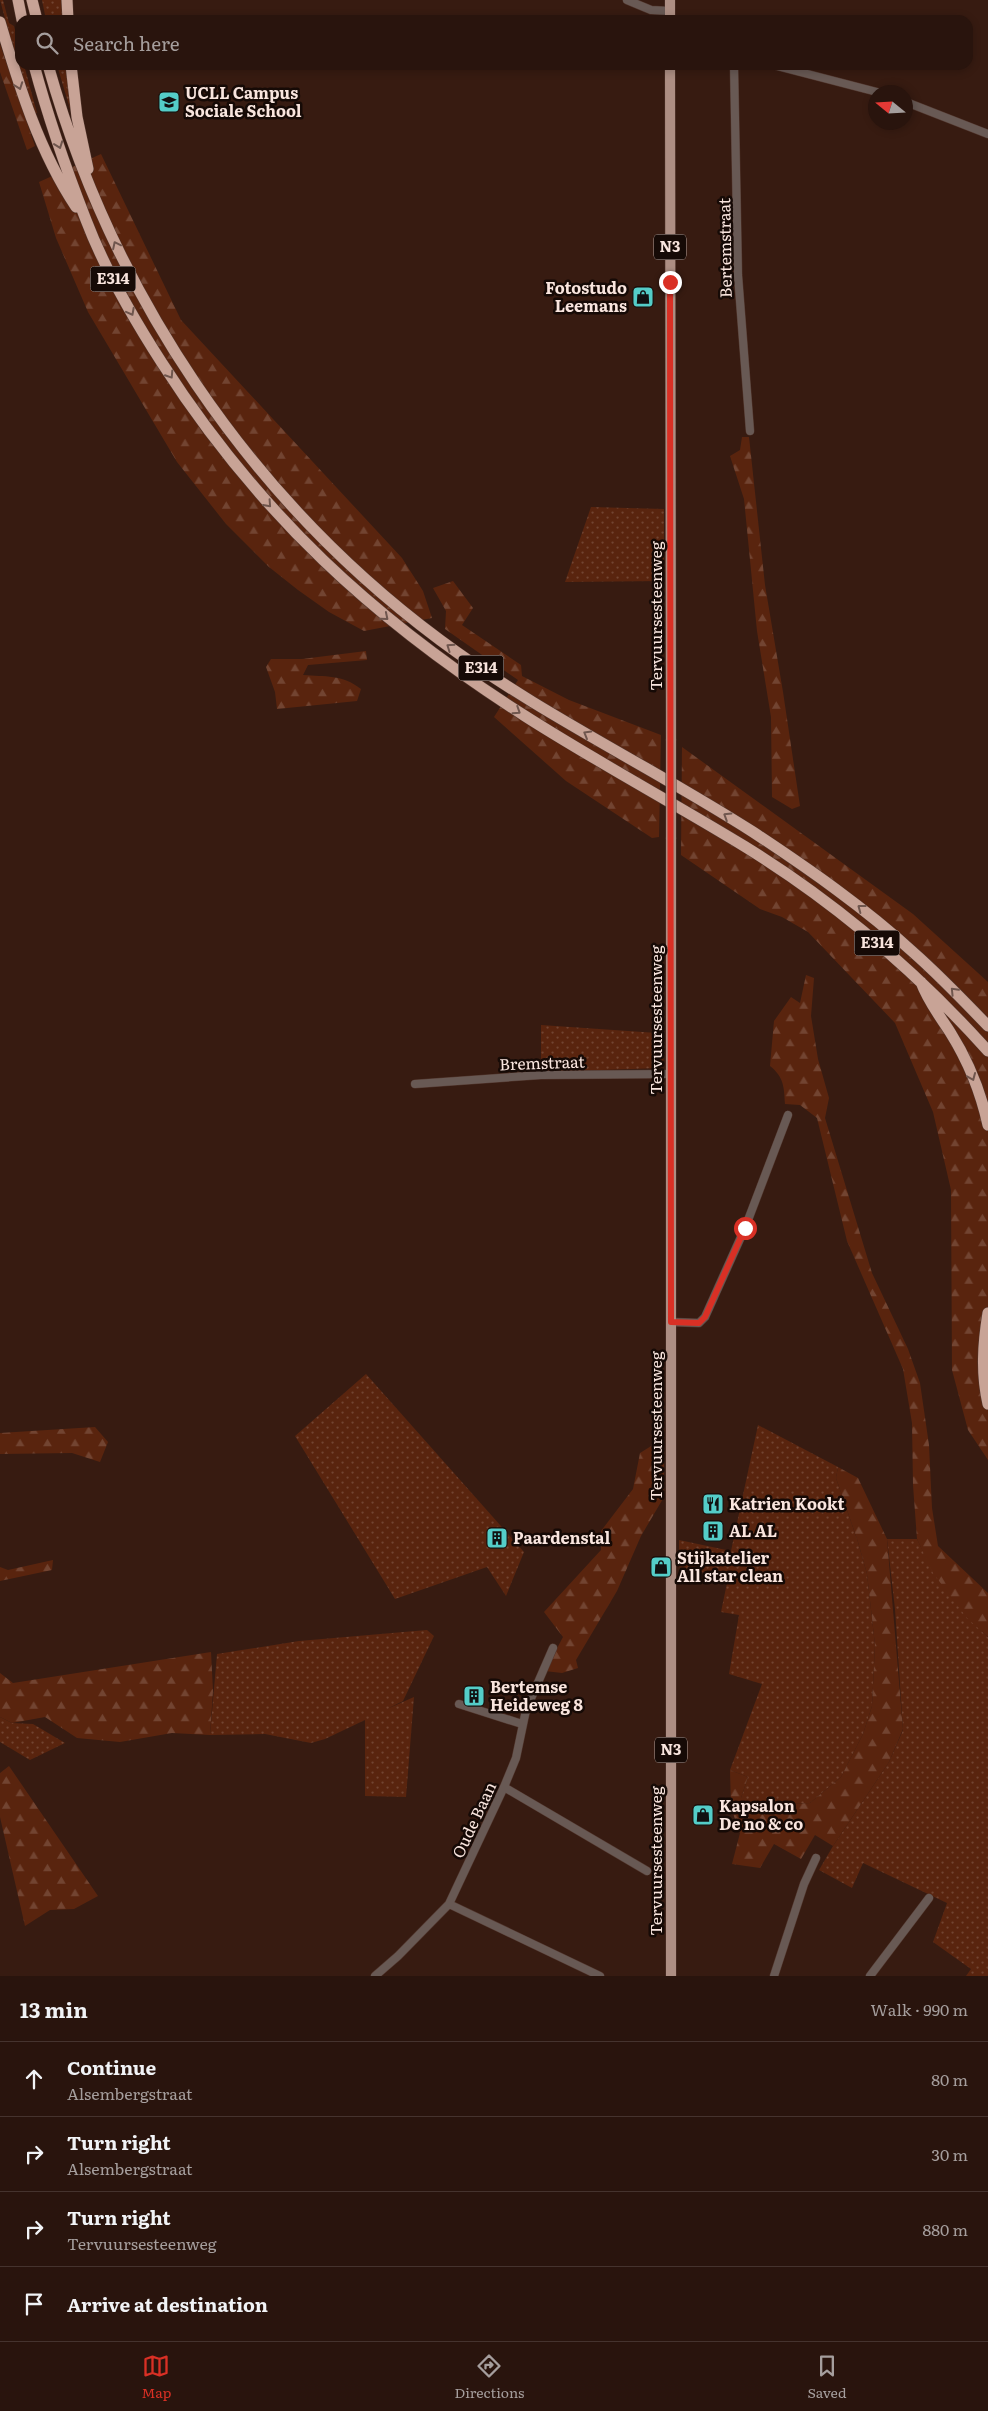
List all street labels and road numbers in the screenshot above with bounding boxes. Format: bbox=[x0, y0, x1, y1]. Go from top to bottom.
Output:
street label: Bertemstraat bbox=[711, 197, 737, 298]
road number: N3 bbox=[654, 234, 686, 260]
road number: E314 bbox=[90, 266, 136, 292]
street label: Tervuursesteenweg bbox=[643, 541, 667, 691]
road number: E314 bbox=[458, 656, 504, 680]
road number: E314 bbox=[854, 930, 900, 956]
street label: Tervuursesteenweg bbox=[643, 945, 667, 1095]
street label: Bremstraat bbox=[499, 1048, 586, 1075]
street label: Tervuursesteenweg bbox=[643, 1351, 667, 1501]
road number: N3 bbox=[655, 1738, 687, 1762]
street label: Oude Baan bbox=[445, 1777, 501, 1862]
street label: Tervuursesteenweg bbox=[643, 1786, 667, 1936]

